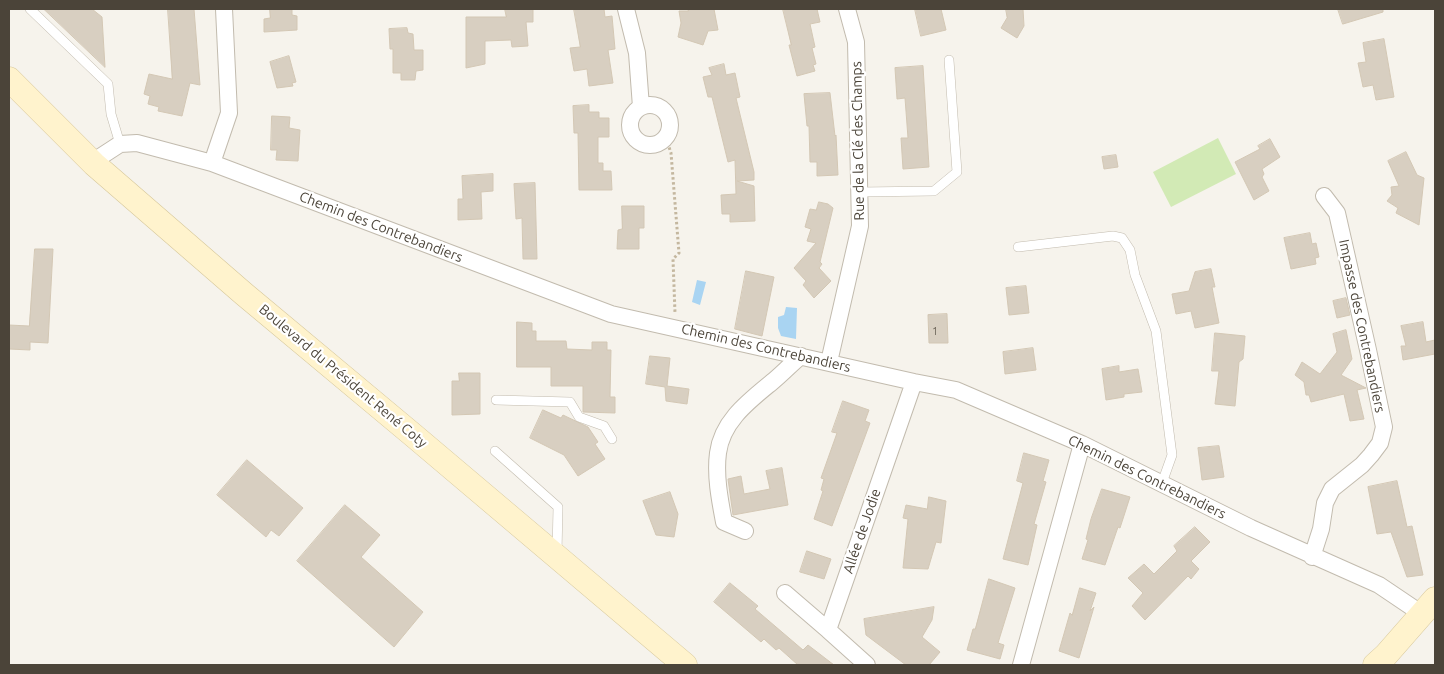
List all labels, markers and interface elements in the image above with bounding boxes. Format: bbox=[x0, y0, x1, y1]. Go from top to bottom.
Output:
street label: Rue de la Clé des Champs bbox=[848, 61, 868, 221]
street label: Chemin des Contrebandiers bbox=[297, 188, 465, 266]
street label: Impasse des Contrebandiers bbox=[1335, 238, 1389, 414]
street label: Boulevard du Président René Coty bbox=[255, 301, 431, 451]
street label: Chemin des Contrebandiers bbox=[680, 320, 852, 376]
house number: 1 bbox=[932, 324, 938, 338]
street label: Chemin des Contrebandiers bbox=[1065, 431, 1229, 523]
street label: Allée de Jodie bbox=[840, 486, 884, 576]

